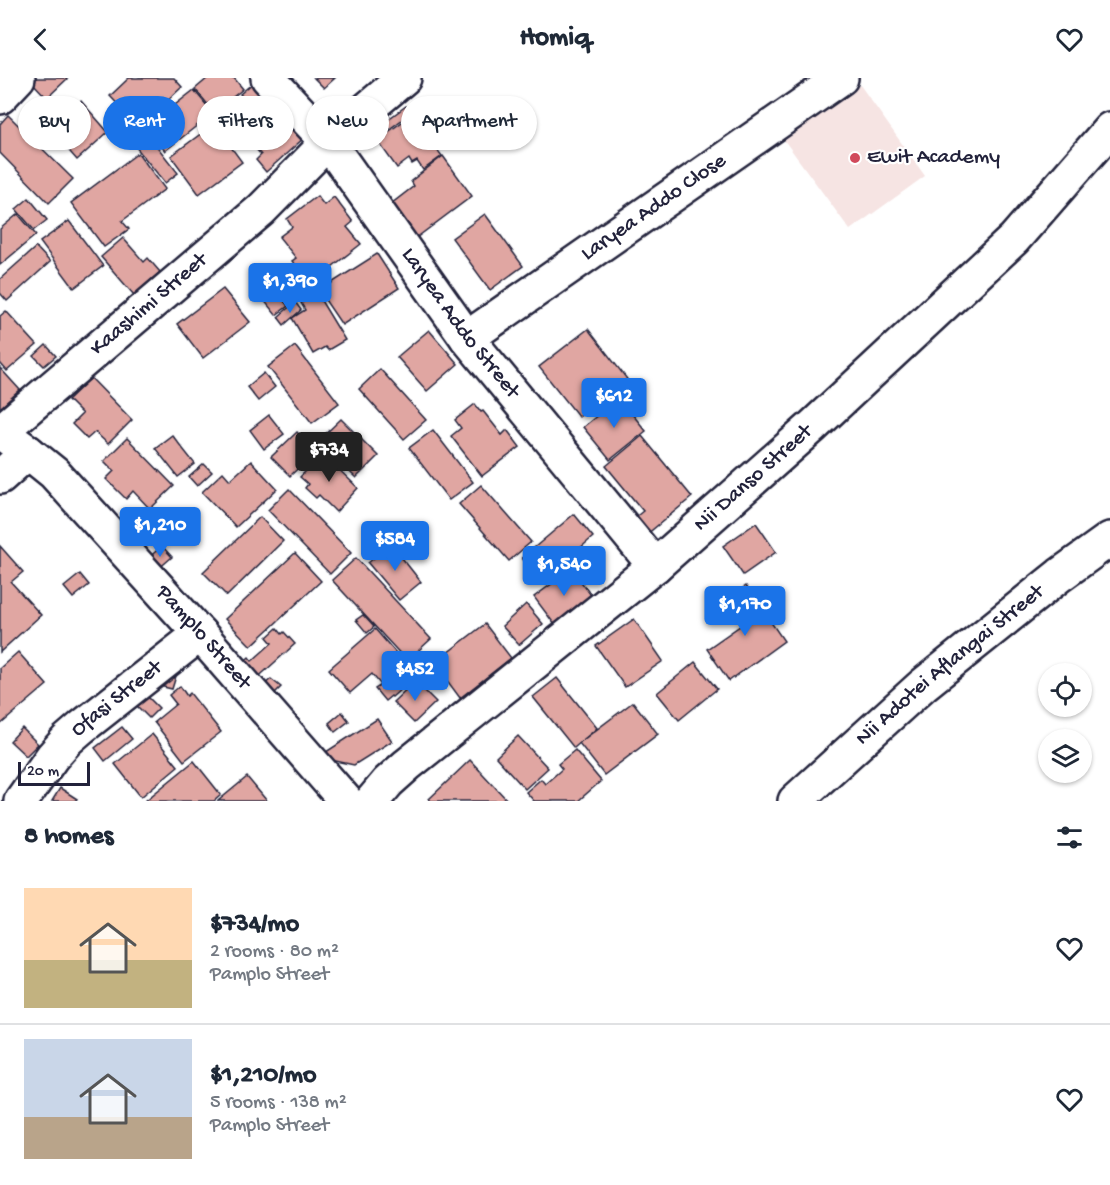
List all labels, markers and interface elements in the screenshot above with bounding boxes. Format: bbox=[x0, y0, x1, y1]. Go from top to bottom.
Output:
icon: back bbox=[24, 23, 57, 56]
text: Homiq bbox=[520, 23, 590, 55]
icon: heart bbox=[1053, 23, 1086, 56]
chip: Buy bbox=[18, 96, 91, 150]
chip: Rent bbox=[103, 96, 185, 150]
chip: Filters bbox=[197, 96, 294, 150]
chip: New bbox=[306, 96, 389, 150]
chip: Apartment bbox=[401, 96, 537, 150]
place label: Ewit Academy bbox=[867, 145, 1000, 171]
street label: Laryea Addo Close bbox=[577, 148, 732, 267]
marker: Ewit Academy bbox=[848, 151, 862, 165]
street label: Laryea Addo Street bbox=[395, 243, 526, 406]
street label: Kaashimi Street bbox=[85, 247, 215, 362]
pin: $1,390 bbox=[241, 263, 339, 314]
text: $1,390 bbox=[262, 271, 318, 294]
pin: $612 bbox=[578, 378, 650, 429]
text: $612 bbox=[595, 386, 633, 409]
street label: Nii Danso Street bbox=[689, 418, 820, 538]
pin: $734 bbox=[293, 432, 365, 483]
text: $734 bbox=[309, 440, 349, 463]
pin: $1,210 bbox=[111, 507, 209, 558]
text: $1,210 bbox=[134, 515, 186, 538]
pin: $584 bbox=[359, 521, 431, 572]
text: $584 bbox=[375, 529, 415, 552]
pin: $1,540 bbox=[515, 546, 613, 597]
text: $1,540 bbox=[537, 554, 591, 577]
street label: Nii Adotei Aflangai Street bbox=[851, 578, 1051, 752]
street label: Pamplo Street bbox=[149, 580, 257, 697]
pin: $1,170 bbox=[696, 586, 794, 637]
text: $1,170 bbox=[718, 594, 772, 617]
pin: $452 bbox=[379, 651, 451, 702]
street label: Ofasi Street bbox=[66, 654, 170, 743]
text: $452 bbox=[396, 659, 434, 682]
map controls bbox=[1038, 663, 1092, 783]
button: locate bbox=[1038, 663, 1092, 717]
button: layers bbox=[1038, 729, 1092, 783]
scale bar bbox=[18, 759, 90, 786]
text: 20 m bbox=[27, 763, 59, 782]
icon: filters bbox=[1053, 821, 1086, 854]
text: 8 homes bbox=[24, 822, 113, 853]
text: $734/mo bbox=[210, 910, 299, 941]
icon: home bbox=[72, 912, 144, 984]
icon: heart bbox=[1053, 932, 1086, 965]
text: 2 rooms · 80 m² bbox=[210, 941, 339, 964]
text: Pamplo Street bbox=[210, 964, 329, 987]
text: $1,210/mo bbox=[210, 1061, 317, 1092]
icon: home bbox=[72, 1063, 144, 1135]
icon: heart bbox=[1053, 1083, 1086, 1116]
text: 5 rooms · 138 m² bbox=[210, 1092, 347, 1115]
text: Pamplo Street bbox=[210, 1115, 329, 1138]

